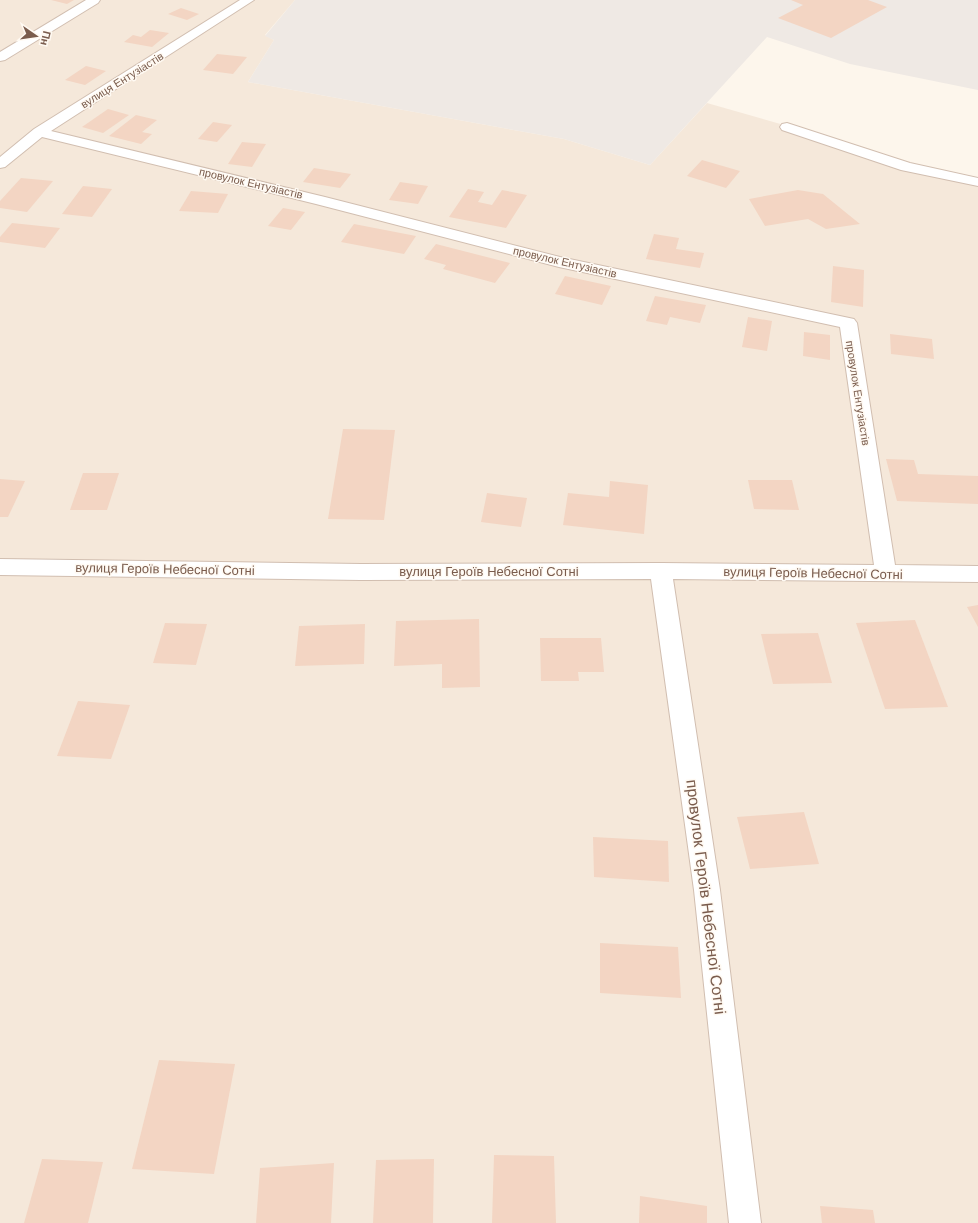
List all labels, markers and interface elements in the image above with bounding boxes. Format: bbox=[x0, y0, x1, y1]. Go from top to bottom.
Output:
north arrow bbox=[16, 16, 56, 56]
text: Пн bbox=[38, 30, 53, 47]
street label: вулиця Ентузіастів bbox=[78, 50, 166, 110]
street label: провулок Ентузіастів bbox=[198, 165, 304, 201]
street label: провулок Ентузіастів bbox=[512, 244, 618, 280]
street label: провулок Ентузіастів bbox=[844, 340, 872, 446]
street label: вулиця Героїв Небесної Сотні bbox=[75, 560, 255, 578]
street label: вулиця Героїв Небесної Сотні bbox=[399, 564, 579, 579]
street label: вулиця Героїв Небесної Сотні bbox=[723, 564, 903, 582]
street label: провулок Героїв Небесної Сотні bbox=[683, 779, 729, 1015]

